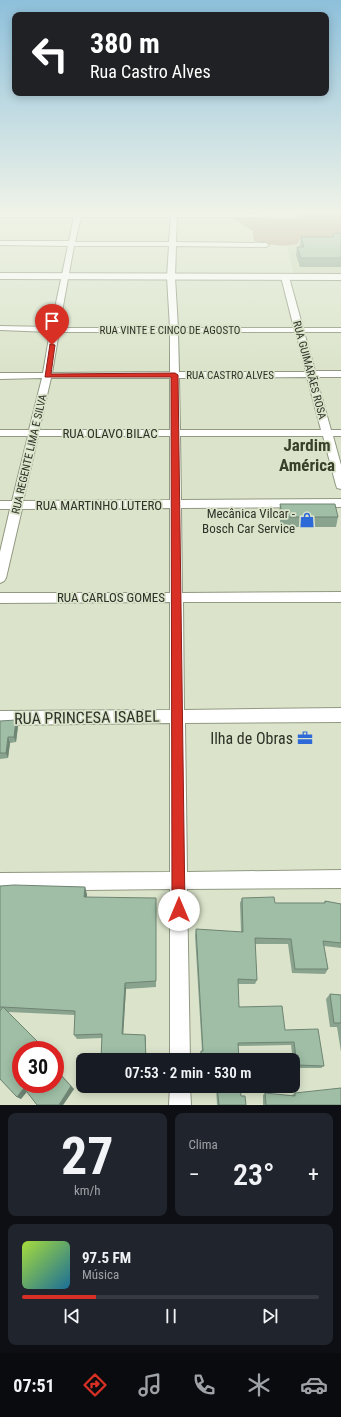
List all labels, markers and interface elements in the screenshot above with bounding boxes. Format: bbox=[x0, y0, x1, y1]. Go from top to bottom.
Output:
text: 380 m bbox=[90, 27, 160, 60]
icon: left bbox=[24, 28, 76, 80]
text: Rua Castro Alves bbox=[90, 61, 211, 82]
pin bbox=[35, 304, 69, 345]
icon: arrive bbox=[41, 310, 63, 332]
street label: RUA GUIMARÃES ROSA bbox=[290, 320, 329, 421]
street label: RUA VINTE E CINCO DE AGOSTO bbox=[100, 324, 240, 337]
street label: RUA CASTRO ALVES bbox=[186, 369, 274, 382]
street label: RUA REGENTE LIMA E SILVA bbox=[9, 392, 50, 515]
street label: RUA OLAVO BILAC bbox=[62, 426, 158, 441]
district label: Jardim América bbox=[279, 435, 335, 475]
street label: RUA MARTINHO LUTERO bbox=[36, 498, 162, 513]
place label: Mecânica Vilcar - Bosch Car Service bbox=[202, 506, 295, 536]
shop icon: Mecânica Vilcar - Bosch Car Service bbox=[298, 511, 316, 529]
street label: RUA CARLOS GOMES bbox=[57, 590, 165, 605]
street label: RUA PRINCESA ISABEL bbox=[14, 707, 160, 728]
place label: Ilha de Obras bbox=[210, 729, 293, 748]
office icon: Ilha de Obras bbox=[296, 729, 314, 747]
position arrow bbox=[158, 889, 200, 931]
speed limit sign: 30 bbox=[12, 1041, 64, 1093]
text: 07:53 · 2 min · 530 m bbox=[125, 1064, 251, 1082]
text: 27 bbox=[61, 1126, 114, 1187]
text: Clima bbox=[189, 1137, 218, 1152]
text: 23° bbox=[233, 1157, 275, 1192]
text: − bbox=[189, 1162, 200, 1187]
text: + bbox=[308, 1162, 319, 1187]
text: km/h bbox=[74, 1183, 101, 1198]
text: 97.5 FM bbox=[82, 1249, 131, 1267]
text: Música bbox=[82, 1267, 119, 1282]
icon: previous bbox=[61, 1305, 83, 1327]
icon: pause bbox=[160, 1305, 182, 1327]
icon: next bbox=[259, 1305, 281, 1327]
icon: directions bbox=[81, 1371, 109, 1399]
icon: music bbox=[136, 1371, 164, 1399]
icon: phone bbox=[190, 1371, 218, 1399]
icon: climate bbox=[245, 1371, 273, 1399]
icon: car bbox=[300, 1371, 328, 1399]
text: 07:51 bbox=[13, 1375, 55, 1396]

